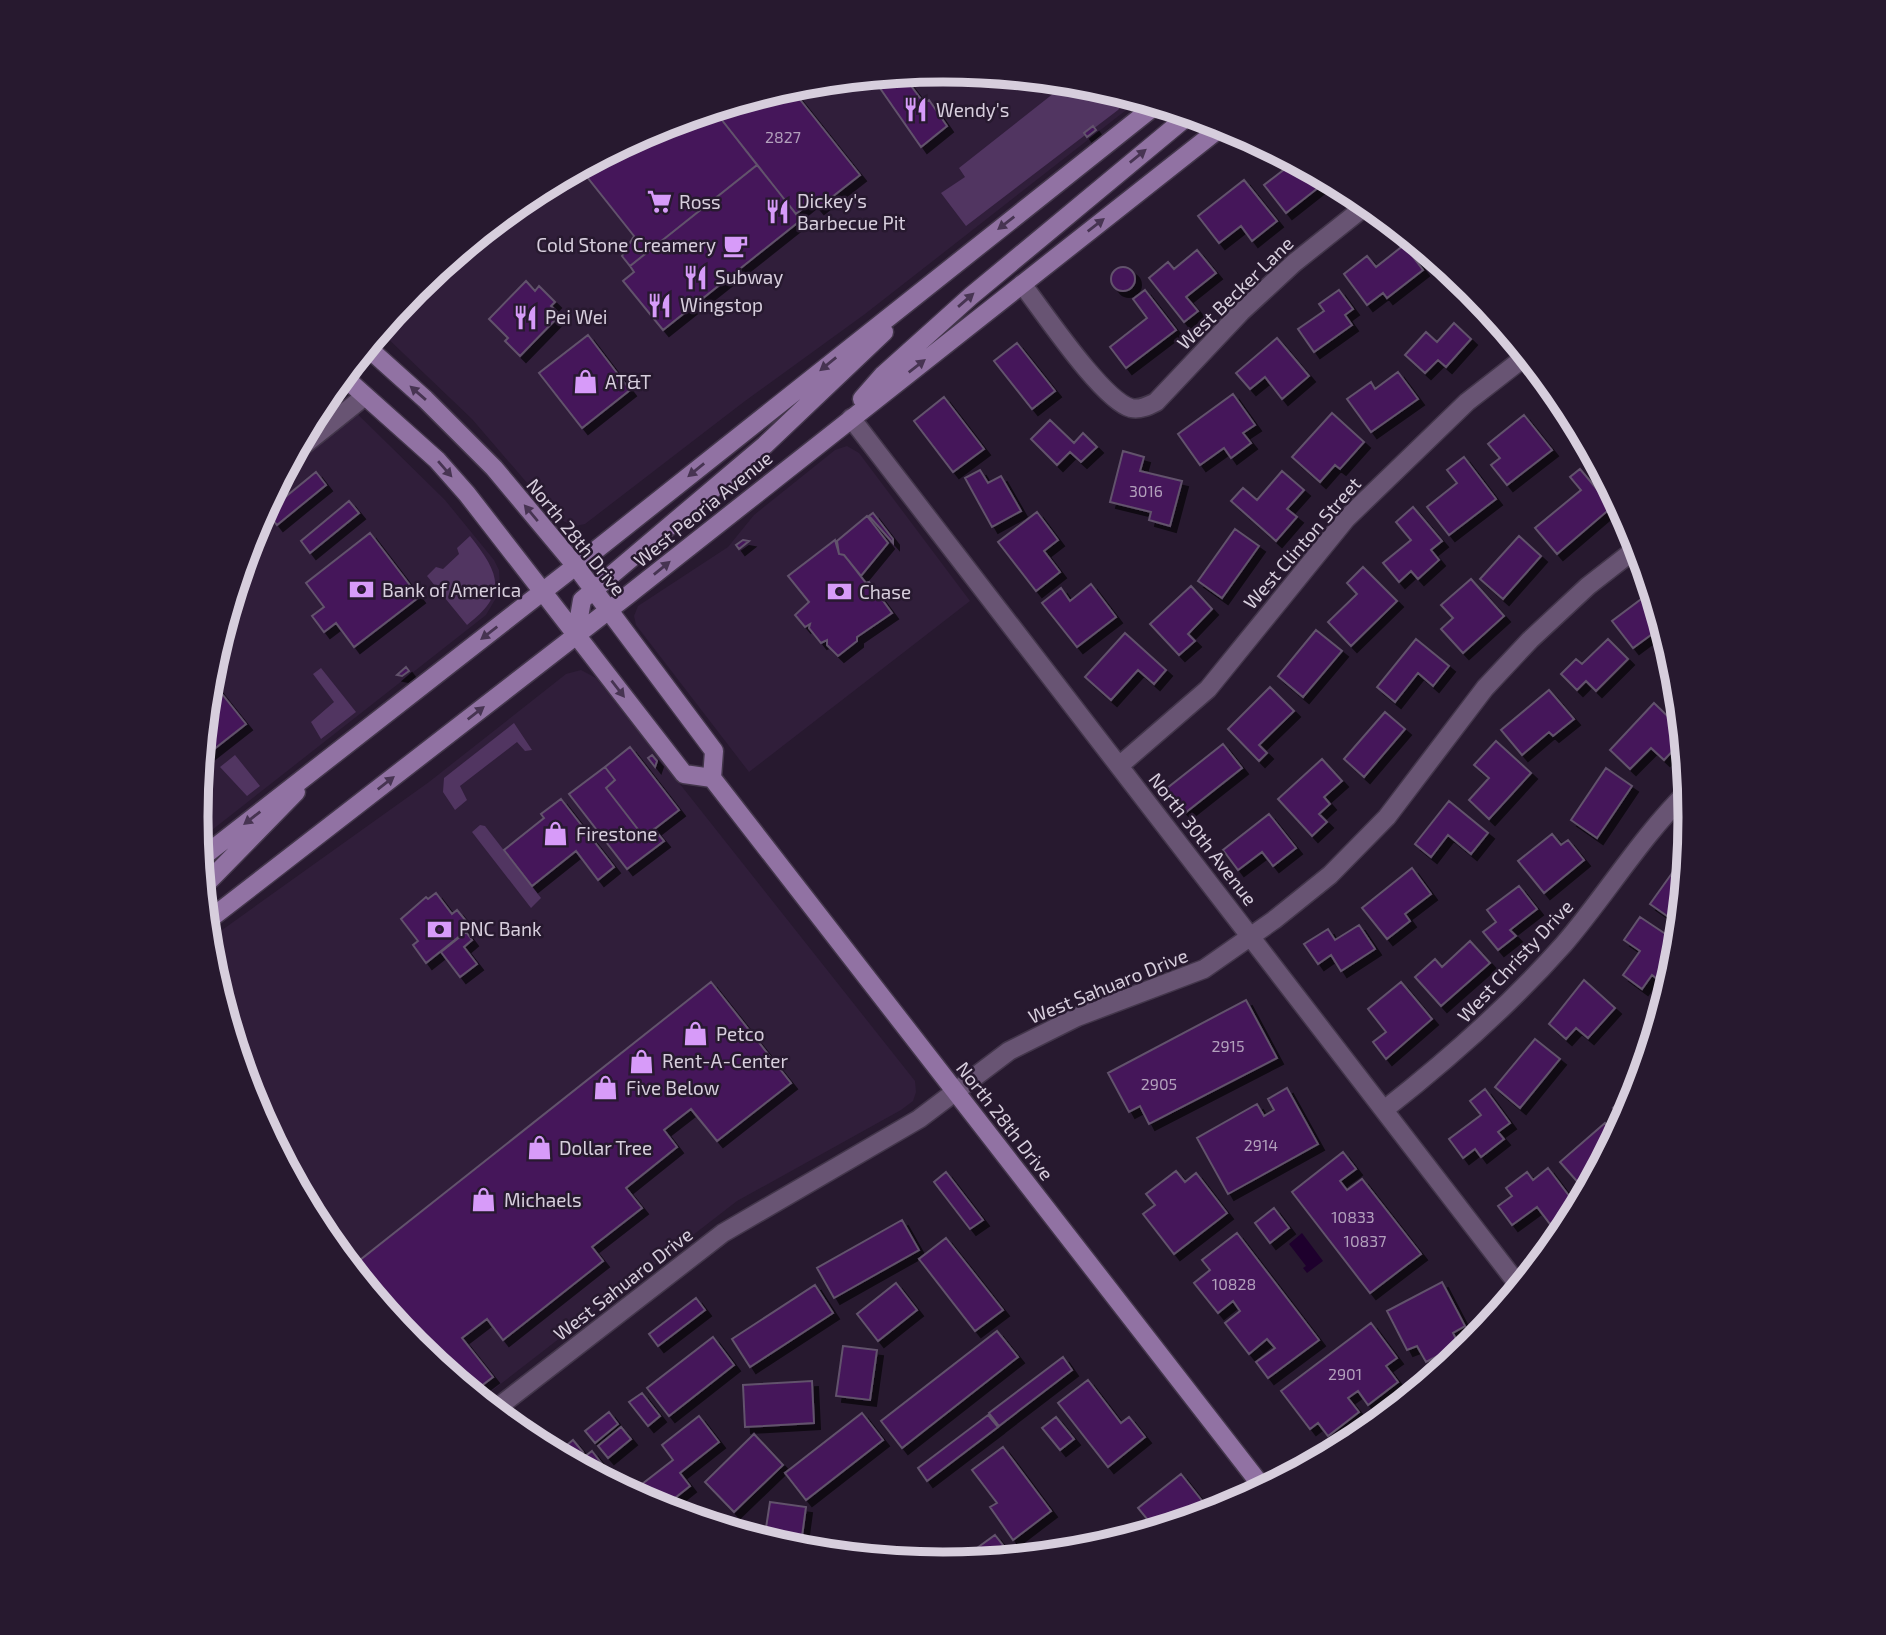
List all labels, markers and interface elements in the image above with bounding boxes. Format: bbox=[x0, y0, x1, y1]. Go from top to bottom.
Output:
restaurant icon: Wendy's bbox=[902, 96, 930, 124]
place label: Wendy's bbox=[936, 98, 1009, 121]
house number: 2827 bbox=[765, 127, 801, 146]
one-way arrow bbox=[1129, 149, 1146, 164]
supermarket icon: Ross bbox=[645, 188, 673, 216]
place label: Dickey's Barbecue Pit bbox=[797, 189, 906, 234]
place label: Ross bbox=[679, 190, 721, 213]
restaurant icon: Dickey's Barbecue Pit bbox=[763, 198, 791, 226]
one-way arrow bbox=[998, 215, 1016, 230]
one-way arrow bbox=[1087, 219, 1105, 233]
cafe icon: Cold Stone Creamery bbox=[722, 231, 750, 259]
street label: West Becker Lane bbox=[1172, 231, 1298, 354]
place label: Cold Stone Creamery bbox=[536, 233, 716, 256]
restaurant icon: Subway bbox=[681, 263, 709, 291]
place label: Subway bbox=[715, 265, 783, 288]
restaurant icon: Wingstop bbox=[646, 291, 674, 319]
place label: Wingstop bbox=[680, 293, 763, 316]
one-way arrow bbox=[958, 293, 975, 308]
restaurant icon: Pei Wei bbox=[511, 303, 539, 331]
place label: Pei Wei bbox=[545, 305, 608, 328]
one-way arrow bbox=[820, 357, 838, 372]
one-way arrow bbox=[908, 359, 926, 373]
shop icon: AT&T bbox=[571, 368, 599, 396]
place label: AT&T bbox=[605, 370, 651, 393]
one-way arrow bbox=[409, 385, 427, 401]
street label: West Peoria Avenue bbox=[629, 446, 776, 571]
one-way arrow bbox=[437, 460, 453, 478]
one-way arrow bbox=[687, 462, 705, 476]
street label: West Clinton Street bbox=[1238, 472, 1365, 613]
street label: North 28th Drive bbox=[522, 473, 631, 600]
house number: 3016 bbox=[1129, 481, 1163, 500]
one-way arrow bbox=[524, 504, 539, 521]
one-way arrow bbox=[653, 561, 671, 576]
bank icon: Bank of America bbox=[348, 576, 376, 604]
place label: Bank of America bbox=[382, 578, 521, 601]
bank icon: Chase bbox=[825, 578, 853, 606]
place label: Chase bbox=[859, 580, 911, 603]
one-way arrow bbox=[480, 625, 498, 640]
one-way arrow bbox=[610, 680, 625, 698]
one-way arrow bbox=[467, 707, 485, 721]
street label: North 30th Avenue bbox=[1144, 768, 1262, 910]
one-way arrow bbox=[376, 775, 394, 790]
one-way arrow bbox=[243, 811, 261, 826]
shop icon: Firestone bbox=[542, 820, 570, 848]
place label: Firestone bbox=[576, 822, 657, 845]
street label: West Christy Drive bbox=[1452, 895, 1577, 1027]
bank icon: PNC Bank bbox=[425, 915, 453, 943]
place label: PNC Bank bbox=[459, 917, 542, 940]
street label: West Sahuaro Drive bbox=[1025, 943, 1191, 1028]
shop icon: Petco bbox=[682, 1020, 710, 1048]
place label: Petco bbox=[716, 1022, 764, 1045]
house number: 2915 bbox=[1211, 1036, 1245, 1055]
shop icon: Rent-A-Center bbox=[628, 1047, 656, 1075]
place label: Rent-A-Center bbox=[662, 1049, 788, 1072]
street label: North 28th Drive bbox=[952, 1057, 1059, 1185]
shop icon: Five Below bbox=[592, 1074, 620, 1102]
house number: 2905 bbox=[1141, 1074, 1177, 1093]
place label: Five Below bbox=[626, 1076, 720, 1099]
shop icon: Dollar Tree bbox=[525, 1134, 553, 1162]
house number: 2914 bbox=[1244, 1135, 1278, 1154]
place label: Dollar Tree bbox=[559, 1136, 652, 1159]
shop icon: Michaels bbox=[470, 1186, 498, 1214]
place label: Michaels bbox=[504, 1188, 582, 1211]
house number: 10833 bbox=[1331, 1207, 1375, 1226]
street label: West Sahuaro Drive bbox=[549, 1222, 697, 1345]
house number: 10837 bbox=[1344, 1231, 1386, 1250]
house number: 10828 bbox=[1212, 1274, 1256, 1293]
house number: 2901 bbox=[1328, 1364, 1362, 1383]

